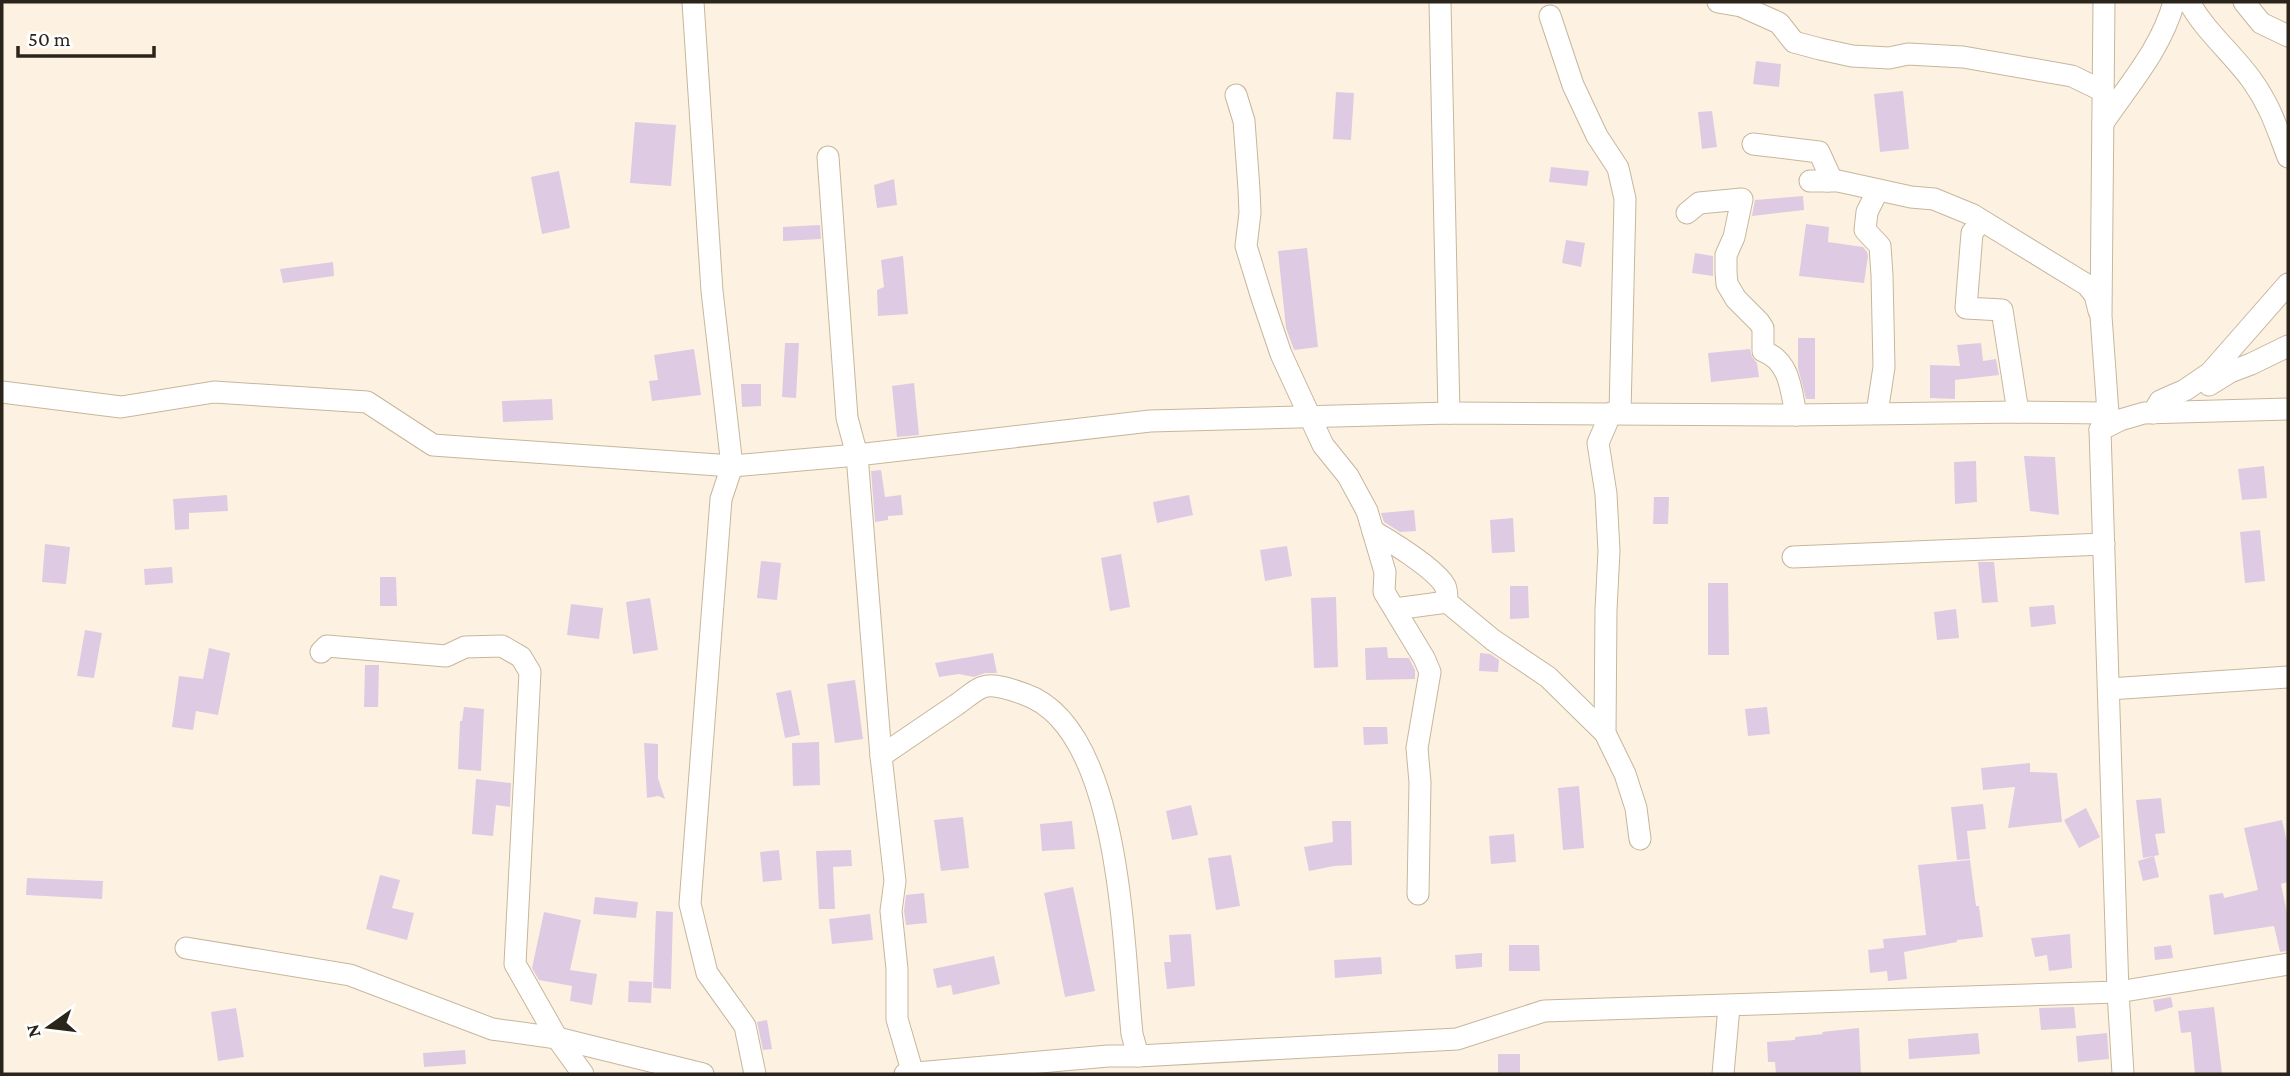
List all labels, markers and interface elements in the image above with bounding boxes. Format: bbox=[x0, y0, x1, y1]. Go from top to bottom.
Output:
scale bar bbox=[18, 14, 154, 58]
text: 50 m bbox=[28, 27, 71, 51]
north arrow bbox=[14, 992, 84, 1062]
text: N bbox=[21, 1022, 45, 1040]

